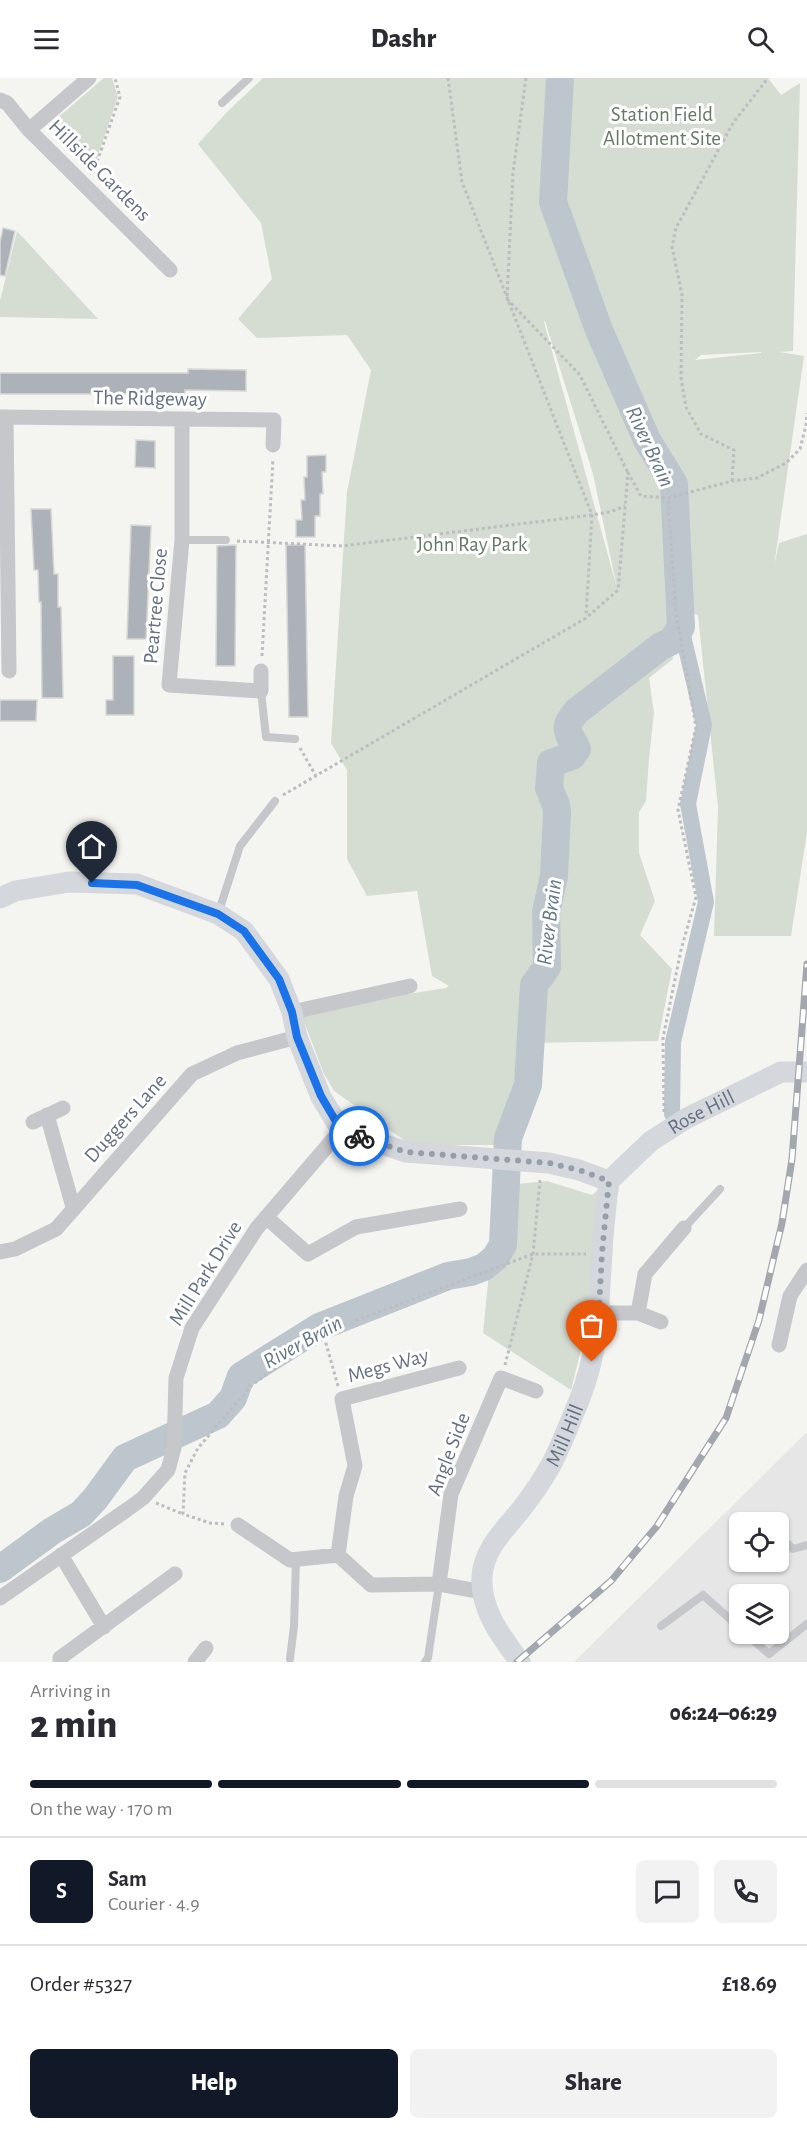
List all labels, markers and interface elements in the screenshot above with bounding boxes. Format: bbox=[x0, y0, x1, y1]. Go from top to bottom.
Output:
icon: menu bbox=[30, 23, 63, 56]
icon: search bbox=[744, 23, 777, 56]
text: Dashr bbox=[371, 25, 436, 52]
park label: Station Field Allotment Site bbox=[603, 104, 721, 149]
street label: Hillside Gardens bbox=[45, 115, 155, 225]
street label: The Ridgeway bbox=[93, 387, 207, 410]
water label: River Brain bbox=[622, 403, 678, 490]
park label: John Ray Park bbox=[417, 534, 528, 555]
street label: Peartree Close bbox=[140, 547, 171, 665]
pin bbox=[66, 821, 117, 883]
icon: home bbox=[75, 830, 108, 863]
water label: River Brain bbox=[533, 878, 565, 966]
street label: Duggers Lane bbox=[80, 1070, 170, 1167]
street label: Rose Hill bbox=[664, 1086, 738, 1138]
courier bbox=[329, 1106, 389, 1166]
icon: bike bbox=[343, 1120, 376, 1153]
street label: Mill Park Drive bbox=[165, 1217, 246, 1329]
pin bbox=[566, 1300, 617, 1362]
icon: bag bbox=[575, 1309, 608, 1342]
water label: River Brain bbox=[259, 1311, 346, 1372]
street label: Megs Way bbox=[345, 1345, 431, 1386]
street label: Mill Hill bbox=[542, 1401, 587, 1470]
street label: Angle Side bbox=[423, 1410, 474, 1499]
map controls bbox=[729, 1512, 789, 1644]
button: locate bbox=[729, 1512, 789, 1572]
button: layers bbox=[729, 1584, 789, 1644]
text: Arriving in bbox=[30, 1681, 111, 1701]
text: 06:24–06:29 bbox=[670, 1702, 777, 1724]
text: 2 min bbox=[30, 1706, 117, 1745]
text: On the way · 170 m bbox=[30, 1799, 173, 1819]
button: chat bbox=[636, 1860, 699, 1923]
button: phone bbox=[714, 1860, 777, 1923]
text: Sam bbox=[108, 1868, 147, 1890]
text: S bbox=[56, 1880, 67, 1902]
text: Courier · 4.9 bbox=[108, 1894, 200, 1914]
text: Order #5327 bbox=[30, 1973, 132, 1995]
text: £18.69 bbox=[722, 1973, 777, 1995]
button: Help bbox=[30, 2049, 398, 2118]
button: Share bbox=[410, 2049, 777, 2118]

